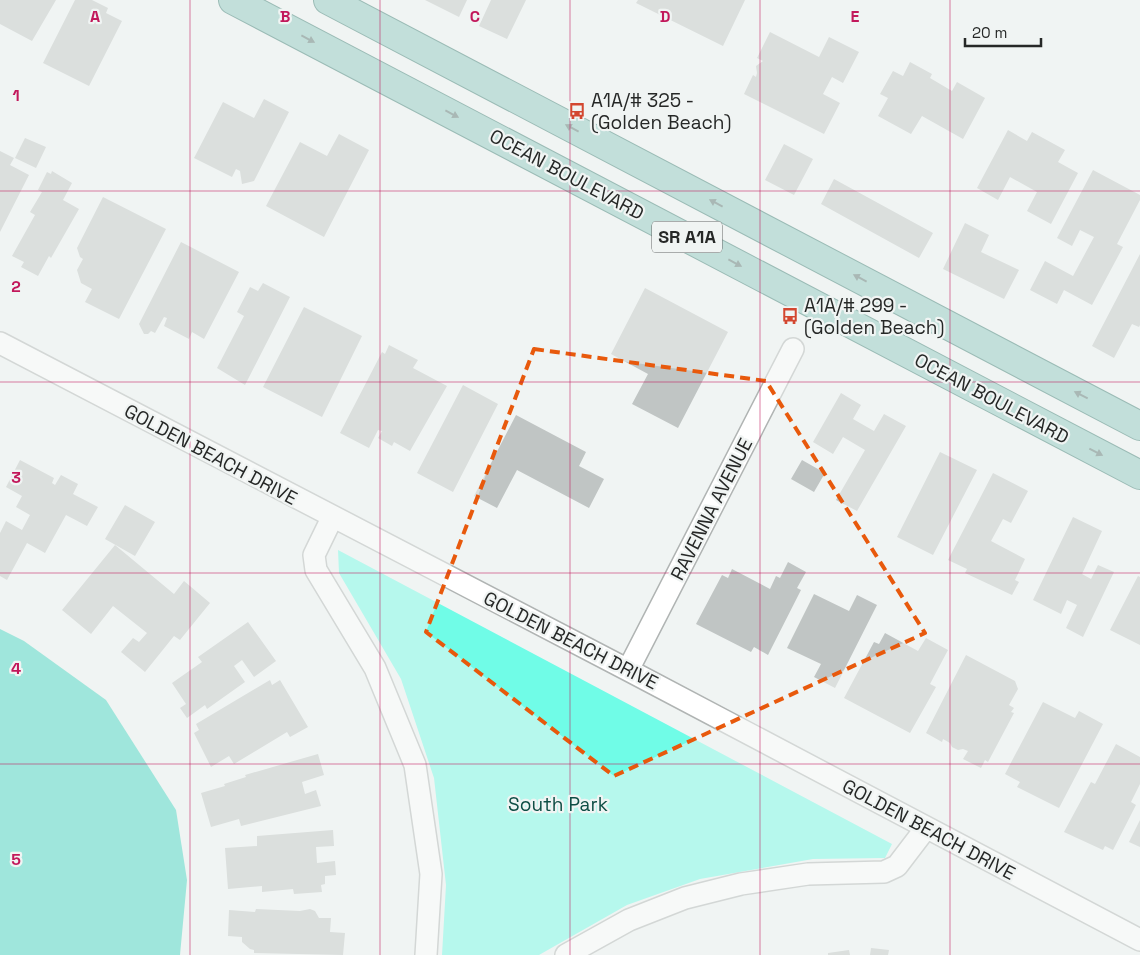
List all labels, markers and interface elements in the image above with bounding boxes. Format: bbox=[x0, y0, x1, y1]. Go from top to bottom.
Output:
text: A bbox=[90, 6, 100, 27]
text: B bbox=[280, 6, 290, 27]
text: C bbox=[470, 6, 480, 27]
text: D bbox=[660, 6, 670, 27]
text: E bbox=[851, 6, 860, 27]
scale bar bbox=[965, 15, 1041, 47]
text: 20 m bbox=[972, 23, 1007, 42]
one-way arrow bbox=[300, 35, 315, 43]
text: 1 bbox=[12, 85, 20, 106]
place label: A1A/# 325 - (Golden Beach) bbox=[591, 88, 732, 135]
bus stop icon: A1A/# 325 - (Golden Beach) bbox=[567, 101, 587, 121]
one-way arrow bbox=[444, 110, 459, 118]
street label: OCEAN BOULEVARD bbox=[485, 123, 648, 226]
one-way arrow bbox=[565, 124, 579, 132]
one-way arrow bbox=[709, 199, 723, 207]
road number: SR A1A bbox=[652, 222, 722, 252]
one-way arrow bbox=[728, 258, 742, 267]
one-way arrow bbox=[853, 274, 867, 283]
text: 2 bbox=[11, 276, 21, 297]
place label: A1A/# 299 - (Golden Beach) bbox=[804, 293, 945, 340]
bus stop icon: A1A/# 299 - (Golden Beach) bbox=[780, 306, 800, 326]
street label: OCEAN BOULEVARD bbox=[910, 347, 1073, 450]
one-way arrow bbox=[1074, 391, 1088, 399]
street label: GOLDEN BEACH DRIVE bbox=[120, 398, 302, 511]
street label: RAVENNA AVENUE bbox=[665, 434, 758, 585]
one-way arrow bbox=[1089, 448, 1103, 456]
text: 3 bbox=[11, 467, 21, 488]
street label: GOLDEN BEACH DRIVE bbox=[479, 586, 662, 695]
text: 4 bbox=[11, 658, 21, 679]
street label: GOLDEN BEACH DRIVE bbox=[838, 773, 1020, 886]
park label: South Park bbox=[508, 792, 608, 817]
text: 5 bbox=[11, 849, 21, 870]

